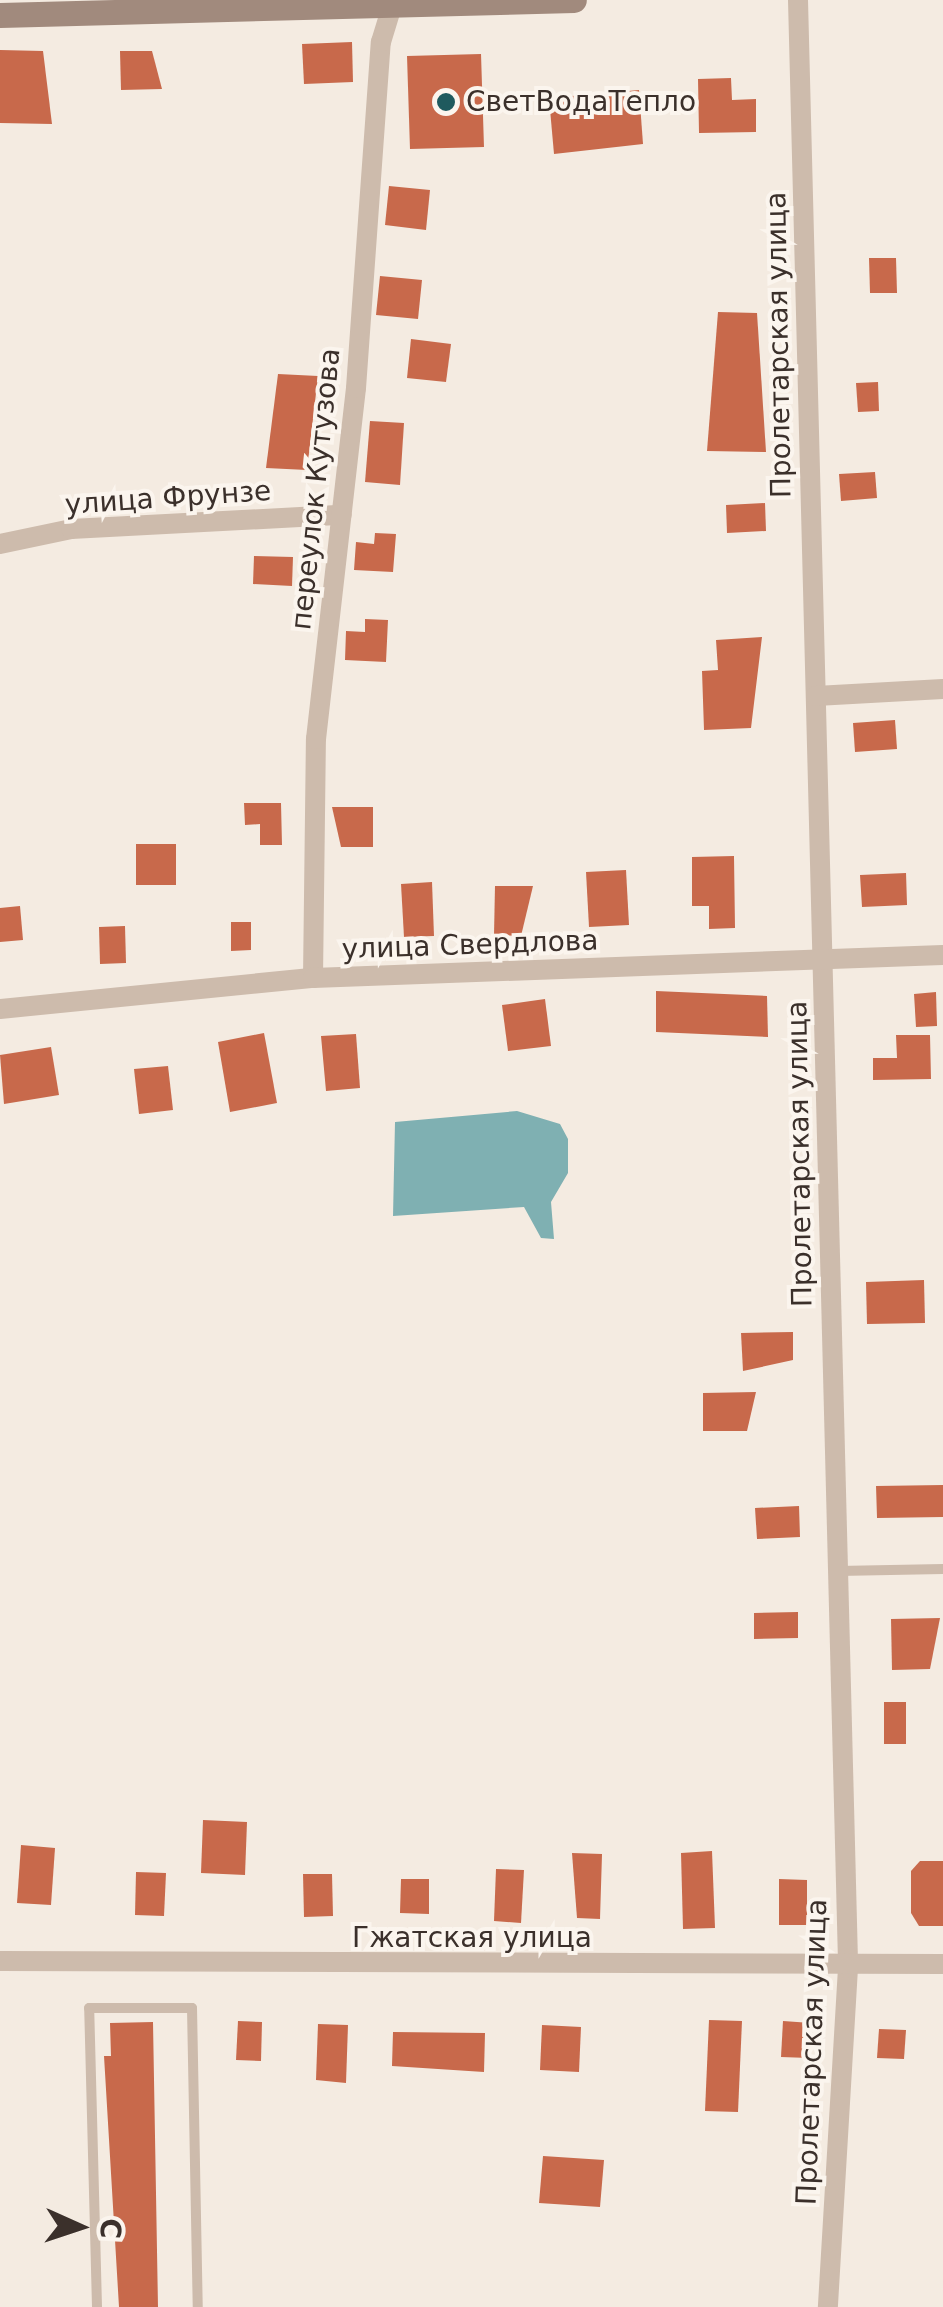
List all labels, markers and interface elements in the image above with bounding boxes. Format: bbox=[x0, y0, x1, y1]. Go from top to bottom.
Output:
place label: СветВодаТепло bbox=[466, 85, 696, 119]
marker: СветВодаТепло bbox=[435, 91, 457, 113]
street label: Пролетарская улица bbox=[760, 192, 798, 498]
street label: переулок Кутузова bbox=[285, 347, 347, 631]
street label: улица Фрунзе bbox=[64, 474, 272, 522]
street label: улица Свердлова bbox=[341, 924, 599, 966]
street label: Пролетарская улица bbox=[781, 1001, 819, 1307]
street label: Пролетарская улица bbox=[790, 1898, 834, 2206]
street label: Гжатская улица bbox=[352, 1921, 592, 1955]
north arrow bbox=[30, 2177, 130, 2277]
text: С bbox=[93, 2217, 127, 2240]

